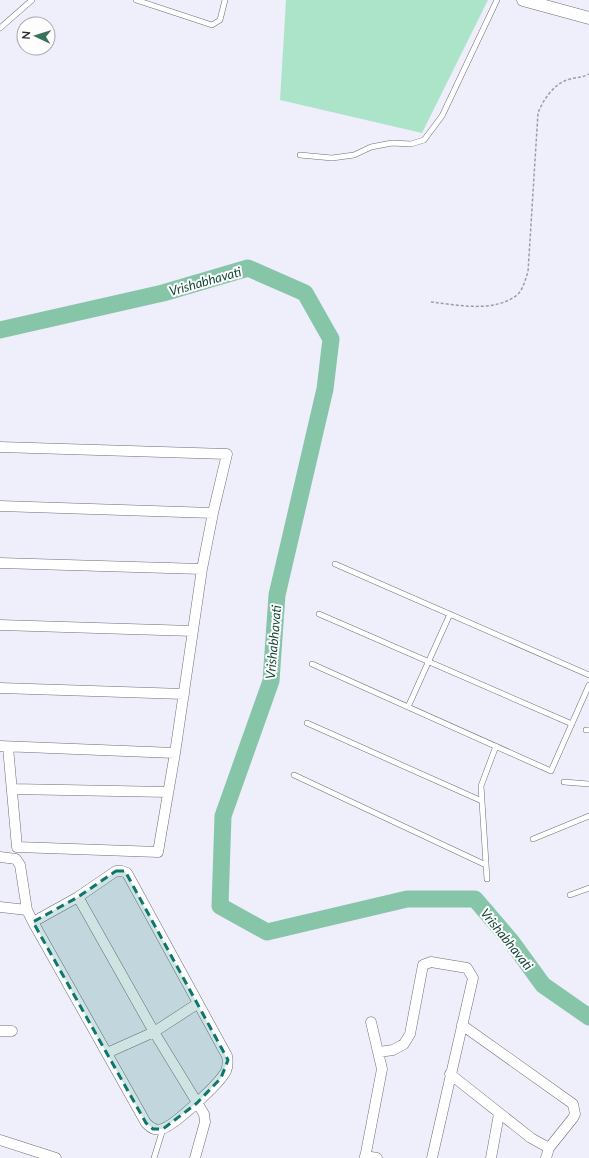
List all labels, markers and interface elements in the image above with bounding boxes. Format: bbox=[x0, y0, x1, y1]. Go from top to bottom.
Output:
north arrow bbox=[16, 16, 56, 56]
text: N bbox=[19, 31, 32, 40]
water label: Vrishabhavati bbox=[167, 263, 243, 299]
water label: Vrishabhavati bbox=[262, 604, 284, 680]
water label: Vrishabhavati bbox=[477, 905, 537, 973]

